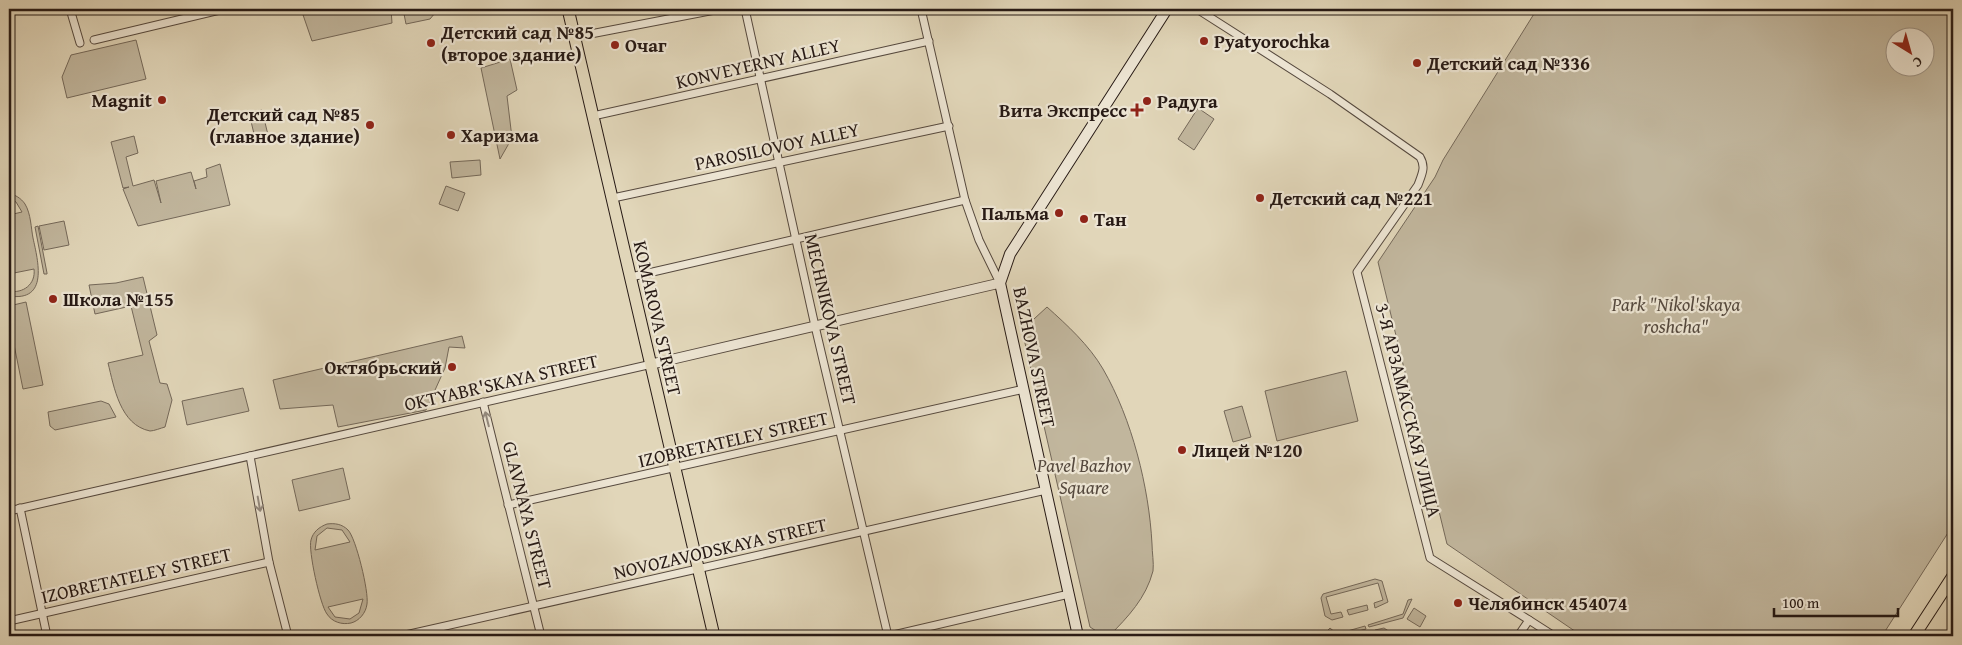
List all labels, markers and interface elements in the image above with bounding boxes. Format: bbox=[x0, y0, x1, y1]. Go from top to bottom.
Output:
place label: Детский сад №85 (второе здание) bbox=[440, 18, 594, 68]
place label: Pyatyorochka bbox=[1214, 27, 1330, 55]
north arrow bbox=[1884, 28, 1934, 78]
street label: KONVEYERNY ALLEY bbox=[673, 30, 843, 96]
place label: Очаг bbox=[625, 31, 667, 59]
marker: Pyatyorochka bbox=[1198, 35, 1210, 47]
marker: Детский сад №85 (второе здание) bbox=[425, 37, 437, 49]
marker: Очаг bbox=[609, 39, 621, 51]
place label: Детский сад №336 bbox=[1426, 49, 1590, 77]
text: С bbox=[1909, 52, 1927, 73]
marker: Детский сад №336 bbox=[1411, 57, 1423, 69]
place label: Magnit bbox=[92, 86, 153, 114]
place label: Радуга bbox=[1157, 87, 1218, 115]
marker: Magnit bbox=[156, 94, 168, 106]
marker: Радуга bbox=[1141, 95, 1153, 107]
place label: Вита Экспресс bbox=[999, 96, 1127, 124]
place label: Детский сад №85 (главное здание) bbox=[206, 100, 360, 150]
marker: Вита Экспресс bbox=[1131, 104, 1143, 116]
street label: PAROSILOVOY ALLEY bbox=[692, 115, 863, 177]
marker: Детский сад №85 (главное здание) bbox=[364, 119, 376, 131]
place label: Харизма bbox=[461, 121, 539, 149]
marker: Харизма bbox=[445, 129, 457, 141]
place label: Детский сад №221 bbox=[1269, 184, 1433, 212]
marker: Детский сад №221 bbox=[1254, 192, 1266, 204]
place label: Пальма bbox=[982, 199, 1049, 227]
place label: Тан bbox=[1094, 205, 1127, 233]
marker: Пальма bbox=[1053, 207, 1065, 219]
marker: Тан bbox=[1078, 213, 1090, 225]
street label: MECHNIKOVA STREET bbox=[798, 231, 864, 408]
street label: KOMAROVA STREET bbox=[627, 238, 690, 399]
street label: BAZHOVA STREET bbox=[1006, 284, 1064, 430]
place label: Школа №155 bbox=[63, 285, 174, 313]
park label: Park "Nikol'skaya roshcha" bbox=[1611, 290, 1741, 340]
marker: Школа №155 bbox=[47, 293, 59, 305]
street label: 3-Я АРЗАМАССКАЯ УЛИЦА bbox=[1369, 300, 1449, 521]
street label: OKTYABR'SKAYA STREET bbox=[401, 346, 601, 418]
place label: Октябрьский bbox=[324, 353, 442, 381]
marker: Октябрьский bbox=[446, 361, 458, 373]
street label: IZOBRETATELEY STREET bbox=[635, 403, 831, 475]
one-way arrow bbox=[482, 412, 491, 428]
place label: Лицей №120 bbox=[1192, 436, 1302, 464]
street label: GLAVNAYA STREET bbox=[496, 438, 560, 592]
marker: Лицей №120 bbox=[1176, 444, 1188, 456]
park label: Pavel Bazhov Square bbox=[1036, 451, 1131, 501]
one-way arrow bbox=[254, 496, 264, 512]
street label: NOVOZAVODSKAYA STREET bbox=[610, 510, 830, 586]
street label: IZOBRETATELEY STREET bbox=[38, 539, 234, 611]
scale bar bbox=[1774, 585, 1898, 617]
place label: Челябинск 454074 bbox=[1468, 589, 1628, 617]
text: 100 m bbox=[1782, 592, 1820, 613]
marker: Челябинск 454074 bbox=[1452, 597, 1464, 609]

